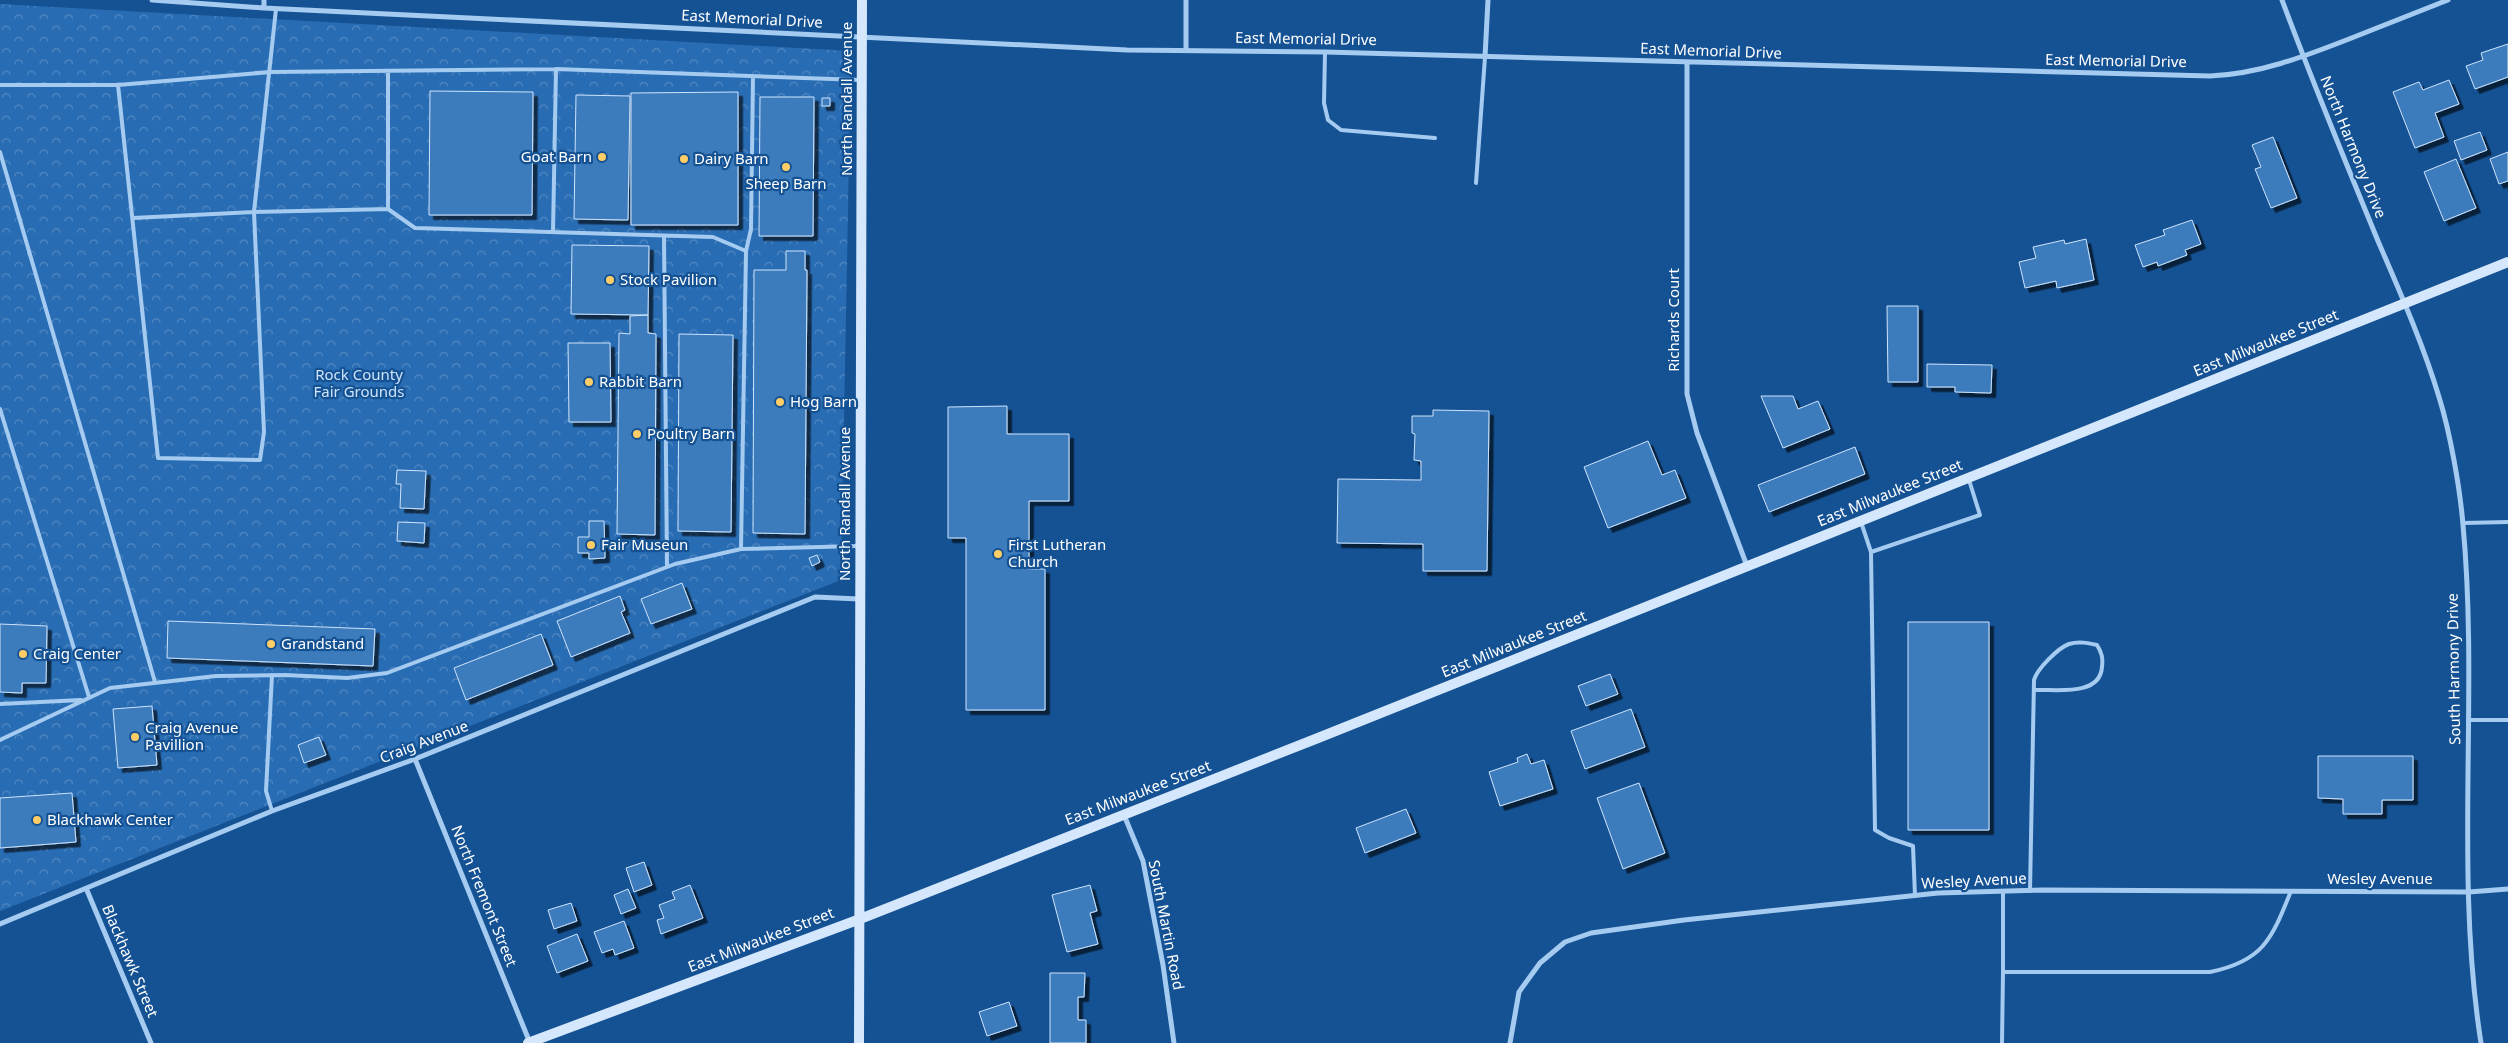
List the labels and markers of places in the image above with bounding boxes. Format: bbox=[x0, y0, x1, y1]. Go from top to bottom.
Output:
place label: Goat Barn bbox=[521, 146, 592, 166]
place label: Dairy Barn bbox=[694, 148, 769, 168]
marker: Goat Barn bbox=[596, 151, 608, 163]
marker: Dairy Barn bbox=[678, 153, 690, 165]
marker: Sheep Barn bbox=[780, 161, 792, 173]
place label: Sheep Barn bbox=[745, 173, 827, 193]
place label: Stock Pavilion bbox=[620, 269, 717, 289]
marker: Stock Pavilion bbox=[604, 274, 616, 286]
place label: Rabbit Barn bbox=[599, 371, 682, 391]
marker: Rabbit Barn bbox=[583, 376, 595, 388]
place label: Hog Barn bbox=[790, 391, 857, 411]
marker: Hog Barn bbox=[774, 396, 786, 408]
place label: Poultry Barn bbox=[647, 423, 735, 443]
marker: Poultry Barn bbox=[631, 428, 643, 440]
place label: Fair Museun bbox=[601, 534, 688, 554]
place label: First Lutheran Church bbox=[1008, 534, 1106, 571]
marker: Fair Museun bbox=[585, 539, 597, 551]
marker: First Lutheran Church bbox=[992, 548, 1004, 560]
place label: Grandstand bbox=[281, 633, 364, 653]
marker: Grandstand bbox=[265, 638, 277, 650]
place label: Craig Center bbox=[33, 643, 121, 663]
marker: Craig Center bbox=[17, 648, 29, 660]
place label: Craig Avenue Pavillion bbox=[145, 717, 238, 754]
marker: Craig Avenue Pavillion bbox=[129, 731, 141, 743]
place label: Blackhawk Center bbox=[47, 809, 173, 829]
marker: Blackhawk Center bbox=[31, 814, 43, 826]

